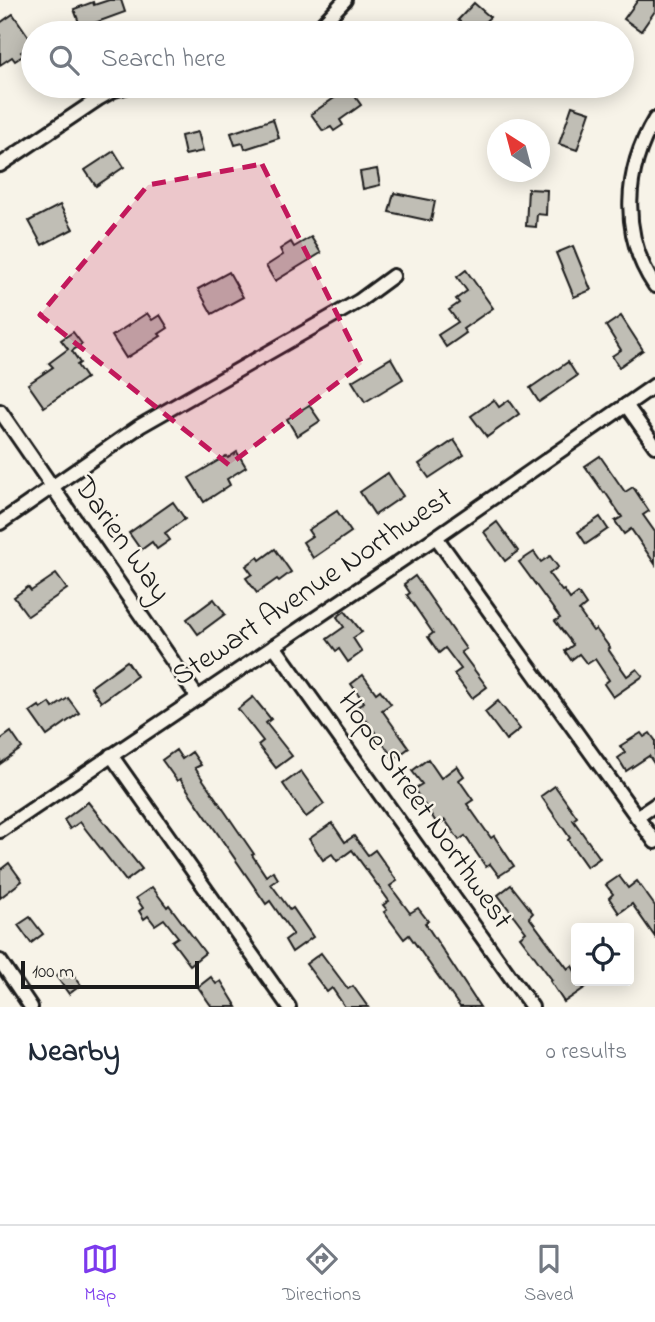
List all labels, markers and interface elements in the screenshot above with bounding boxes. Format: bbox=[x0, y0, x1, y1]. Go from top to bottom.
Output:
search box bbox=[21, 21, 634, 98]
icon: search bbox=[45, 41, 83, 79]
text: Search here bbox=[101, 41, 226, 79]
north arrow bbox=[487, 119, 550, 182]
street label: Darien Way bbox=[61, 467, 181, 612]
street label: Stewart Avenue Northwest bbox=[164, 477, 462, 699]
street label: Hope Street Northwest bbox=[325, 683, 523, 939]
map controls bbox=[571, 923, 634, 986]
button: locate bbox=[571, 923, 634, 986]
scale bar bbox=[21, 958, 200, 990]
text: 100 m bbox=[32, 959, 74, 986]
text: Nearby bbox=[28, 1031, 120, 1075]
text: 0 results bbox=[546, 1036, 627, 1069]
tab: Map bbox=[81, 1240, 119, 1309]
tab: Directions bbox=[282, 1240, 361, 1309]
tab: Saved bbox=[524, 1240, 574, 1309]

